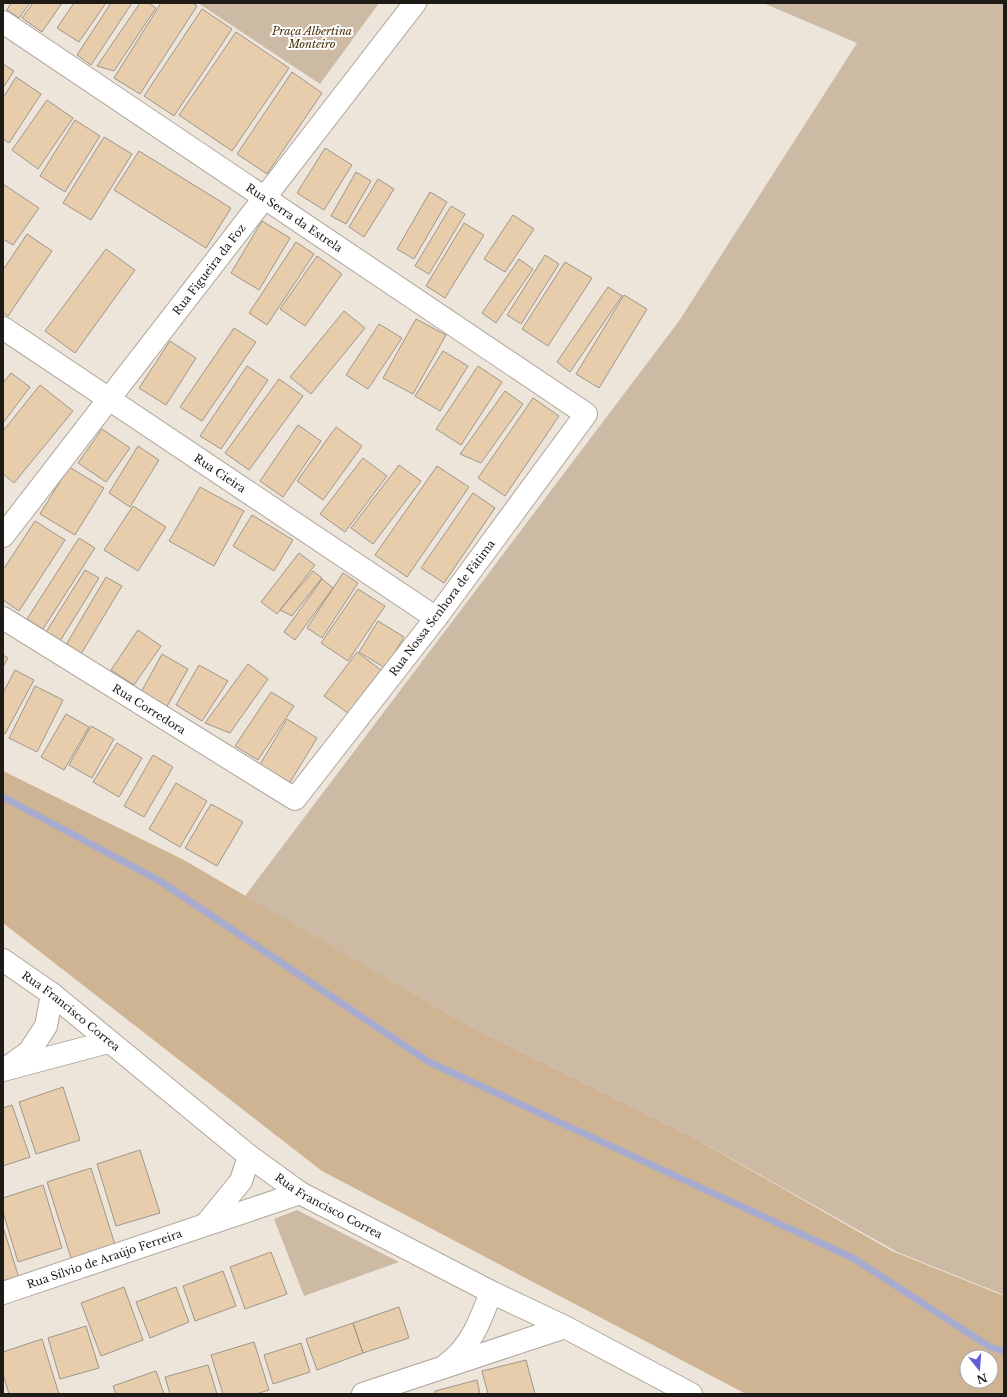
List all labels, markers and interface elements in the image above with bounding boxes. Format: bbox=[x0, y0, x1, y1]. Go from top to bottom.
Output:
park label: Praça Albertina Monteiro bbox=[271, 24, 352, 51]
street label: Rua Serra da Estrela bbox=[243, 180, 346, 256]
street label: Rua Figueira da Foz bbox=[169, 221, 249, 318]
street label: Rua Cieira bbox=[191, 451, 249, 496]
street label: Rua Nossa Senhora de Fátima bbox=[386, 536, 498, 679]
street label: Rua Corredora bbox=[110, 681, 189, 738]
street label: Rua Francisco Correa bbox=[19, 968, 124, 1055]
street label: Rua Francisco Correa bbox=[272, 1170, 386, 1242]
street label: Rua Sílvio de Araújo Ferreira bbox=[25, 1226, 185, 1291]
north arrow bbox=[959, 1349, 999, 1389]
text: N bbox=[974, 1370, 989, 1387]

